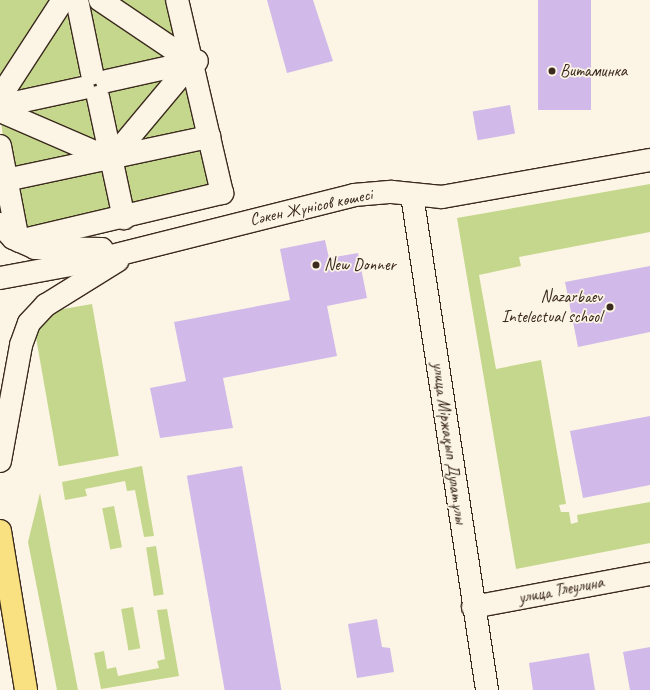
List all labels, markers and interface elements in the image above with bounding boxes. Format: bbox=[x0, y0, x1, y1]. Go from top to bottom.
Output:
place label: Витаминка bbox=[560, 61, 627, 81]
marker: Витаминка bbox=[547, 66, 557, 76]
street label: Сәкен Жүнісов көшесі bbox=[248, 184, 374, 230]
place label: New Donner bbox=[324, 255, 396, 275]
marker: New Donner bbox=[311, 260, 321, 270]
place label: Nazarbaev Intelectual school bbox=[501, 287, 602, 327]
marker: Nazarbaev Intelectual school bbox=[605, 302, 615, 312]
street label: улица Міржақып Дулатұлы bbox=[427, 360, 471, 526]
street label: улица Тлеулина bbox=[517, 572, 605, 608]

